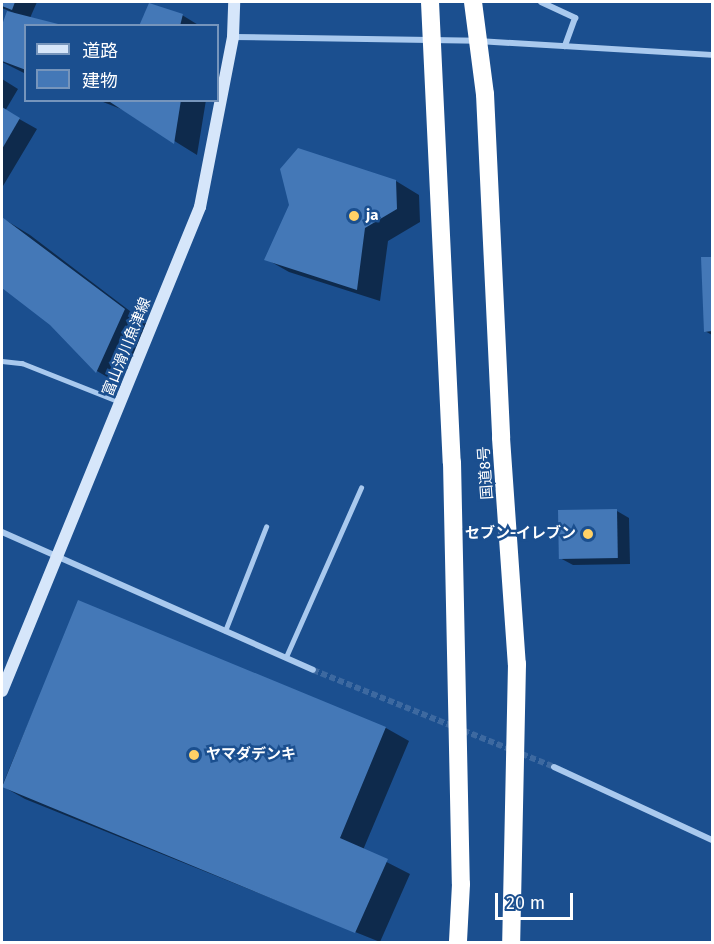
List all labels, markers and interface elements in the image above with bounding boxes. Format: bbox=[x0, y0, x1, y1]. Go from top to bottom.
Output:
legend bbox=[24, 24, 219, 102]
text: 道路 bbox=[82, 40, 118, 62]
text: 建物 bbox=[82, 70, 118, 92]
place label: ja bbox=[366, 207, 378, 225]
marker: ja bbox=[347, 209, 361, 223]
street label: 富山滑川魚津線 bbox=[99, 295, 155, 399]
street label: 国道8号 bbox=[475, 446, 497, 500]
place label: セブン-イレブン bbox=[465, 525, 576, 543]
marker: セブン-イレブン bbox=[581, 527, 595, 541]
place label: ヤマダデンキ bbox=[206, 746, 296, 764]
marker: ヤマダデンキ bbox=[187, 748, 201, 762]
scale bar bbox=[498, 881, 576, 919]
text: 20 m bbox=[506, 892, 545, 914]

